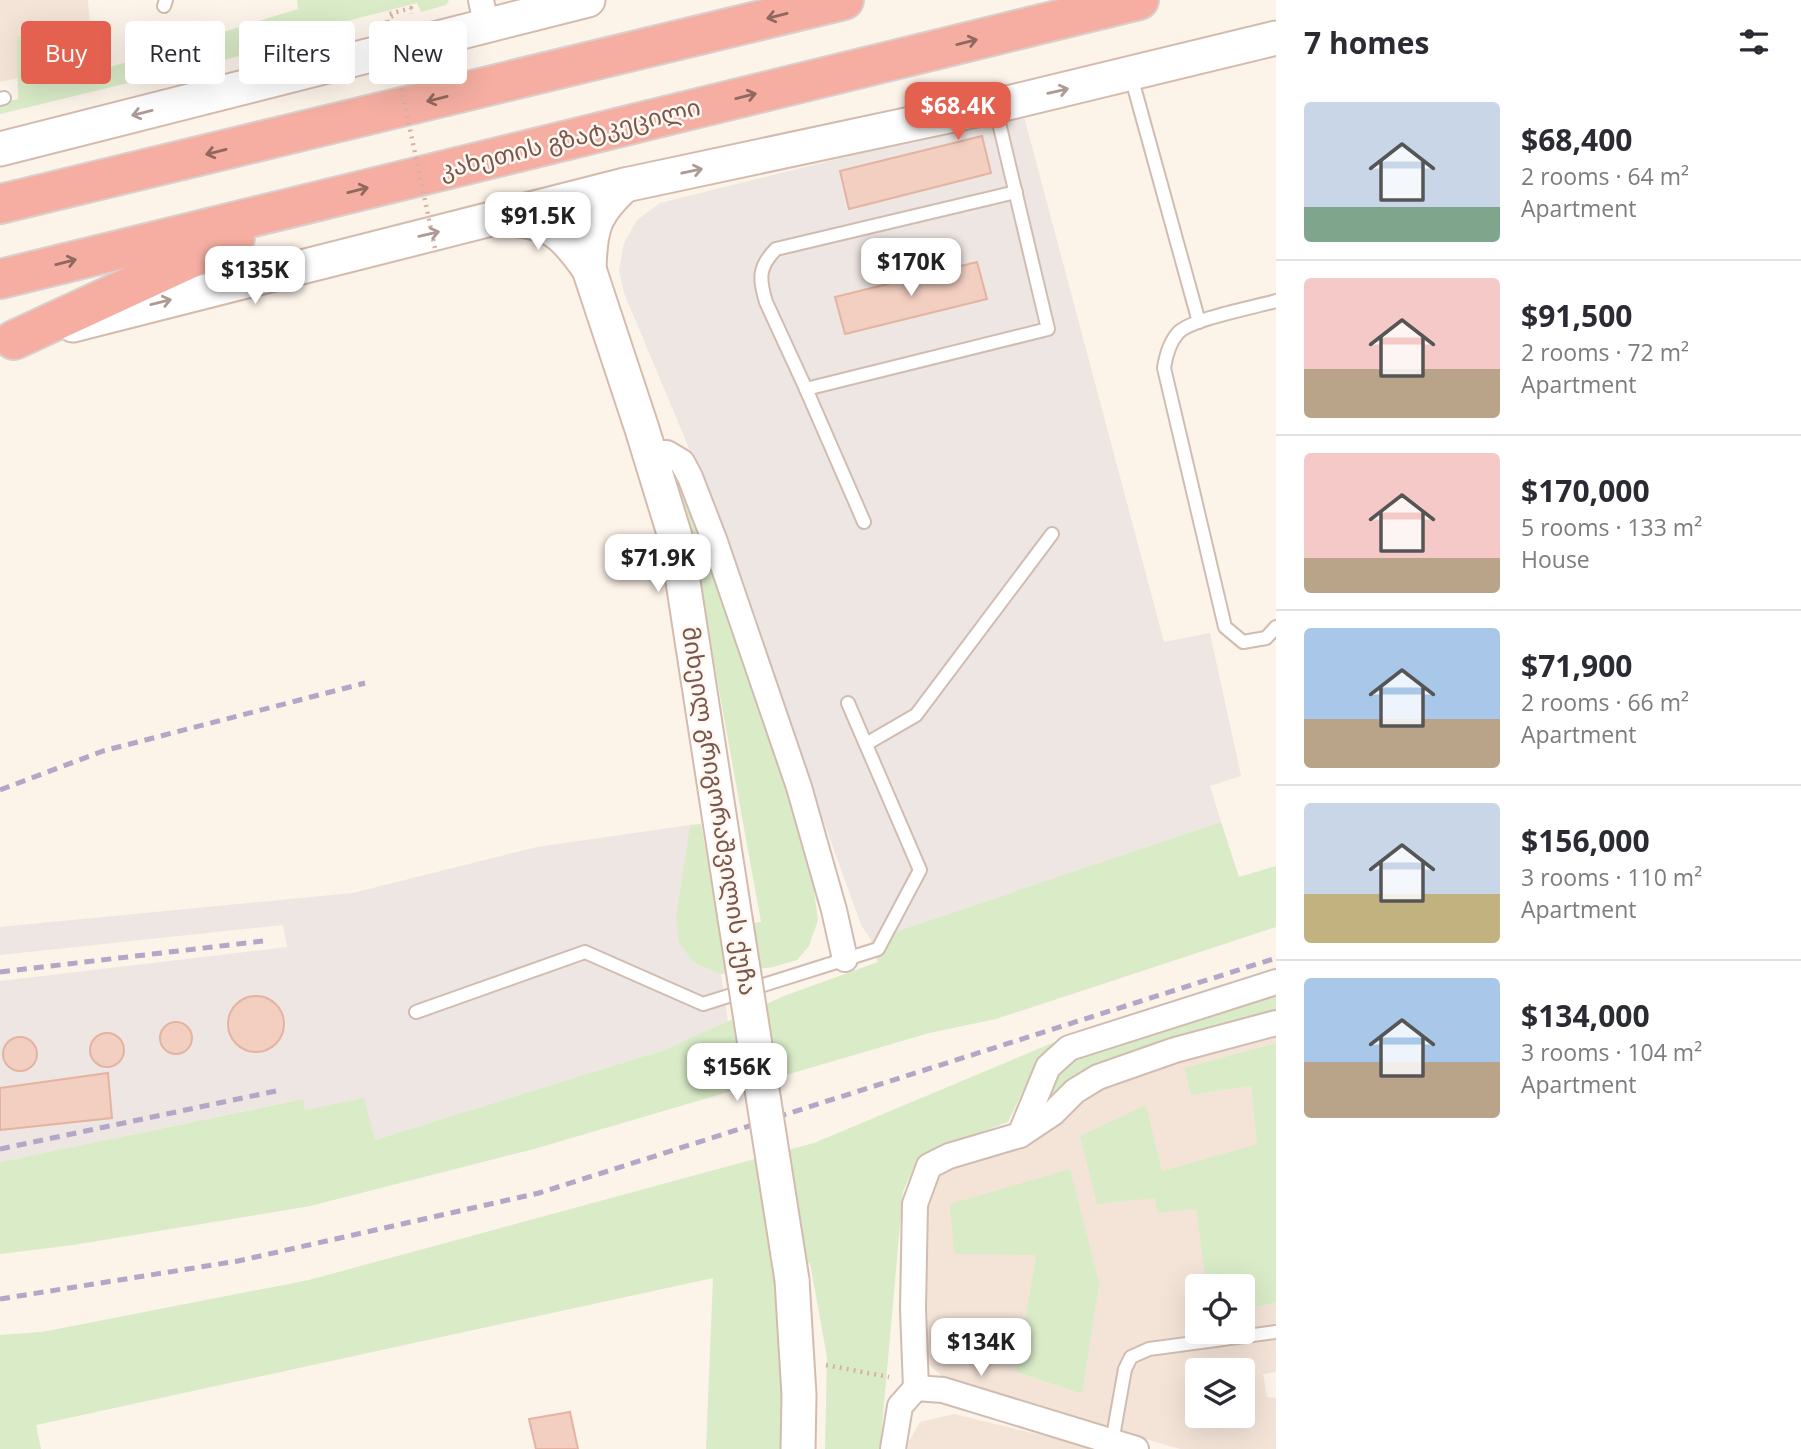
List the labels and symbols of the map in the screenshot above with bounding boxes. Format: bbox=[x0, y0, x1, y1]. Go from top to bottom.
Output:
one-way arrow bbox=[766, 10, 789, 23]
one-way arrow bbox=[955, 35, 978, 48]
pin: $68.4K bbox=[901, 82, 1015, 142]
one-way arrow bbox=[1046, 84, 1069, 97]
street label: კახეთის გზატკეცილი bbox=[436, 89, 703, 186]
one-way arrow bbox=[734, 89, 757, 102]
one-way arrow bbox=[426, 93, 449, 106]
one-way arrow bbox=[131, 107, 154, 120]
one-way arrow bbox=[205, 146, 228, 160]
one-way arrow bbox=[680, 164, 703, 178]
one-way arrow bbox=[347, 183, 369, 196]
pin: $91.5K bbox=[481, 192, 595, 252]
one-way arrow bbox=[417, 227, 440, 240]
pin: $170K bbox=[862, 238, 960, 298]
pin: $135K bbox=[206, 246, 304, 306]
one-way arrow bbox=[54, 255, 77, 268]
one-way arrow bbox=[149, 295, 172, 308]
pin: $71.9K bbox=[601, 534, 715, 594]
street label: მიხეილ გრიგორაშვილის ქუჩა bbox=[675, 624, 766, 998]
pin: $156K bbox=[688, 1044, 786, 1103]
pin: $134K bbox=[932, 1318, 1030, 1378]

